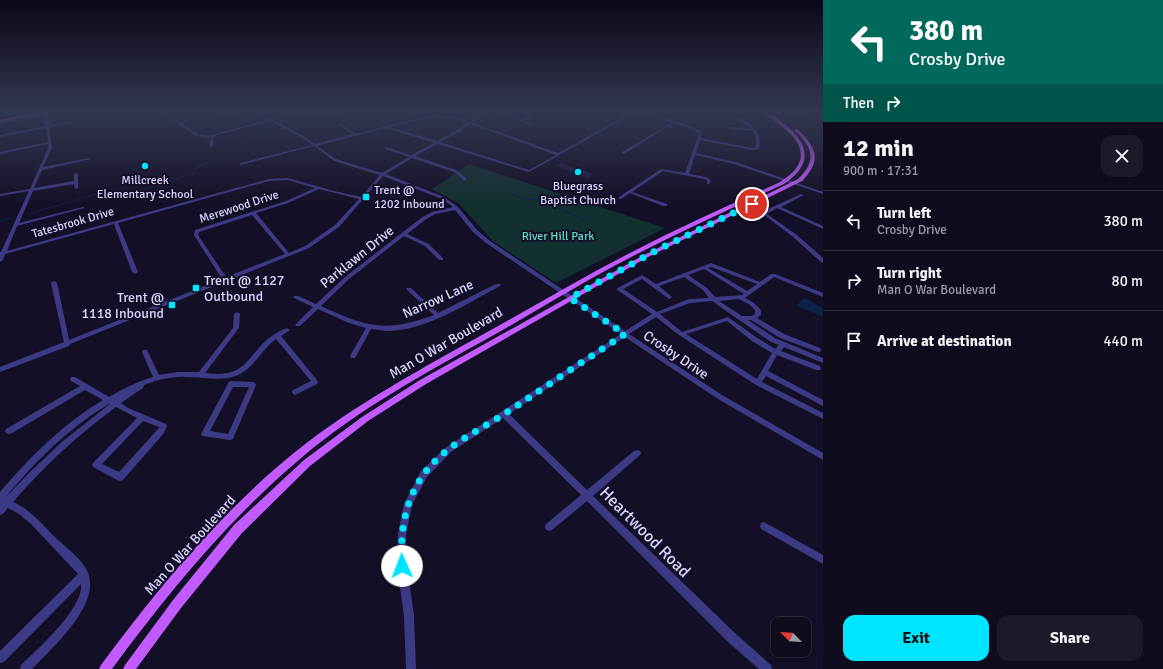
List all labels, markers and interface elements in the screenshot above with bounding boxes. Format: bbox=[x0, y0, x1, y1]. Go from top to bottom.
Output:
text: 380 m bbox=[909, 14, 983, 48]
icon: left bbox=[843, 16, 895, 68]
text: Crosby Drive bbox=[909, 48, 1006, 70]
icon: right bbox=[882, 92, 904, 114]
text: Then bbox=[843, 94, 874, 112]
text: 12 min bbox=[843, 133, 914, 163]
button: close bbox=[1101, 135, 1143, 177]
marker: Millcreek Elementary School bbox=[140, 161, 150, 171]
text: 900 m · 17:31 bbox=[843, 163, 919, 179]
marker: Bluegrass Baptist Church bbox=[573, 167, 583, 177]
place label: Millcreek Elementary School bbox=[97, 173, 194, 202]
place label: Bluegrass Baptist Church bbox=[540, 179, 616, 208]
place label: Trent @ 1202 Inbound bbox=[374, 183, 445, 212]
street label: Merewood Drive bbox=[197, 187, 281, 227]
pin bbox=[735, 187, 769, 221]
marker: Trent @ 1202 Inbound bbox=[361, 192, 371, 202]
icon: arrive bbox=[741, 193, 763, 215]
street label: Tatesbrook Drive bbox=[30, 204, 116, 242]
text: Turn left bbox=[877, 204, 931, 222]
icon: left bbox=[843, 210, 865, 232]
text: 380 m bbox=[1103, 212, 1143, 230]
street label: Parklawn Drive bbox=[317, 222, 397, 292]
text: Crosby Drive bbox=[877, 222, 947, 238]
park label: River Hill Park bbox=[522, 229, 594, 244]
text: Turn right bbox=[877, 264, 942, 282]
icon: right bbox=[843, 270, 865, 292]
place label: Trent @ 1127 Outbound bbox=[204, 272, 284, 305]
text: 80 m bbox=[1112, 272, 1143, 290]
street label: Narrow Lane bbox=[400, 276, 476, 322]
text: Man O War Boulevard bbox=[877, 282, 996, 298]
marker: Trent @ 1127 Outbound bbox=[191, 283, 201, 293]
place label: Trent @ 1118 Inbound bbox=[82, 289, 164, 322]
marker: Trent @ 1118 Inbound bbox=[167, 300, 177, 310]
street label: Man O War Boulevard bbox=[386, 304, 506, 382]
street label: Crosby Drive bbox=[640, 327, 712, 383]
icon: arrive bbox=[843, 330, 865, 352]
text: Arrive at destination bbox=[877, 332, 1012, 350]
text: 440 m bbox=[1103, 332, 1143, 350]
street label: Heartwood Road bbox=[595, 482, 695, 582]
street label: Man O War Boulevard bbox=[141, 492, 239, 598]
position arrow bbox=[381, 545, 423, 587]
button: Exit bbox=[843, 615, 989, 661]
button: Share bbox=[997, 615, 1143, 661]
north arrow bbox=[771, 617, 811, 657]
map controls bbox=[771, 617, 811, 657]

